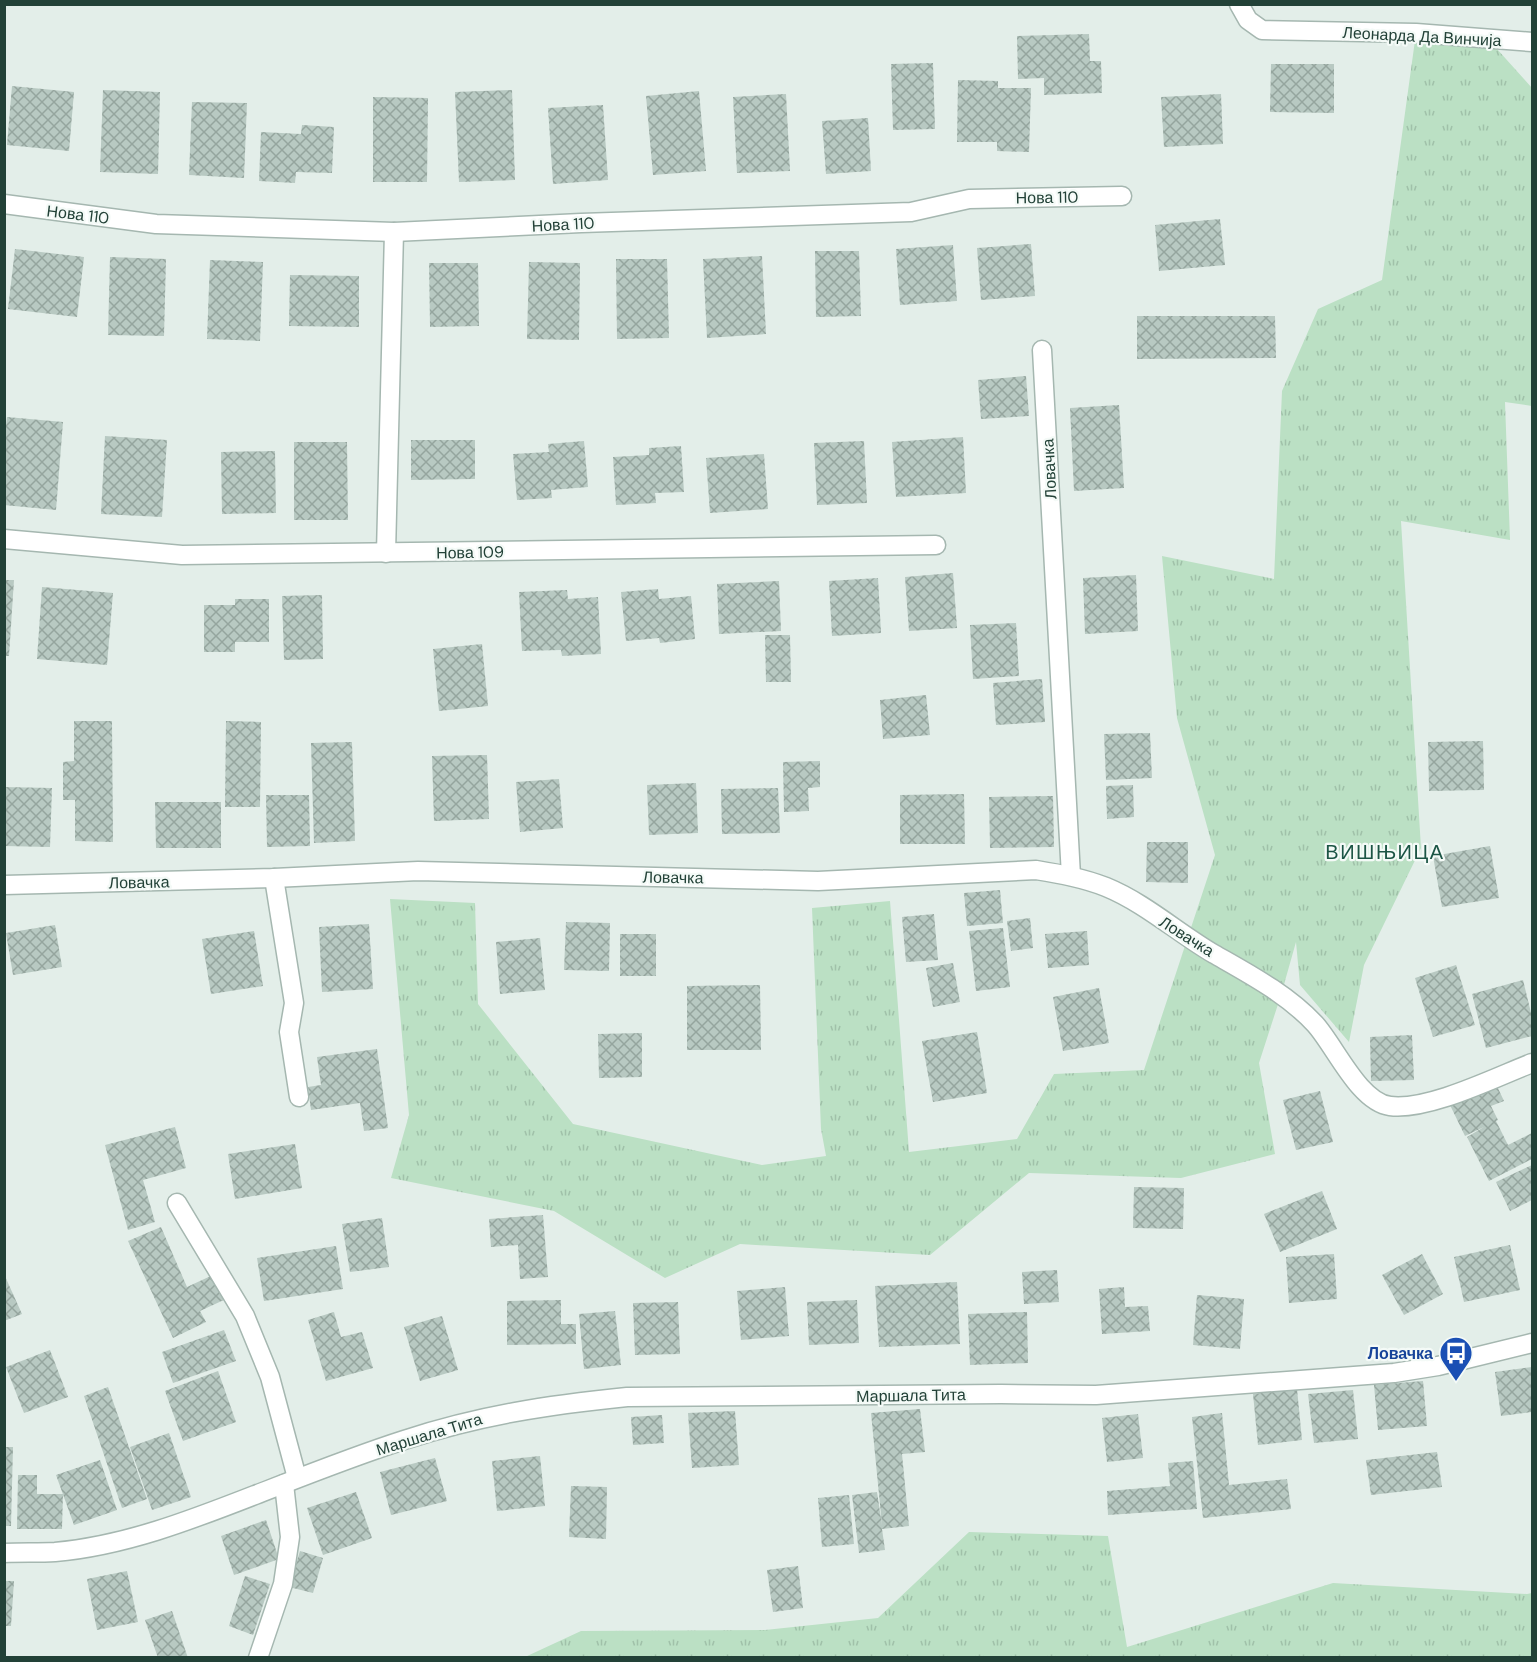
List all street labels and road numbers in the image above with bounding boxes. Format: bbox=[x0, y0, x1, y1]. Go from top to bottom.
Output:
street label: Леонарда Да Винчија bbox=[1342, 22, 1502, 51]
street label: Нова 110 bbox=[1015, 186, 1079, 209]
street label: Нова 110 bbox=[45, 200, 110, 229]
street label: Нова 110 bbox=[531, 212, 595, 237]
street label: Ловачка bbox=[1037, 438, 1062, 500]
street label: Нова 109 bbox=[436, 541, 504, 564]
street label: Ловачка bbox=[642, 866, 704, 889]
street label: Ловачка bbox=[108, 871, 170, 894]
street label: Ловачка bbox=[1155, 911, 1218, 962]
street label: Маршала Тита bbox=[856, 1384, 966, 1407]
street label: Маршала Тита bbox=[374, 1408, 485, 1461]

